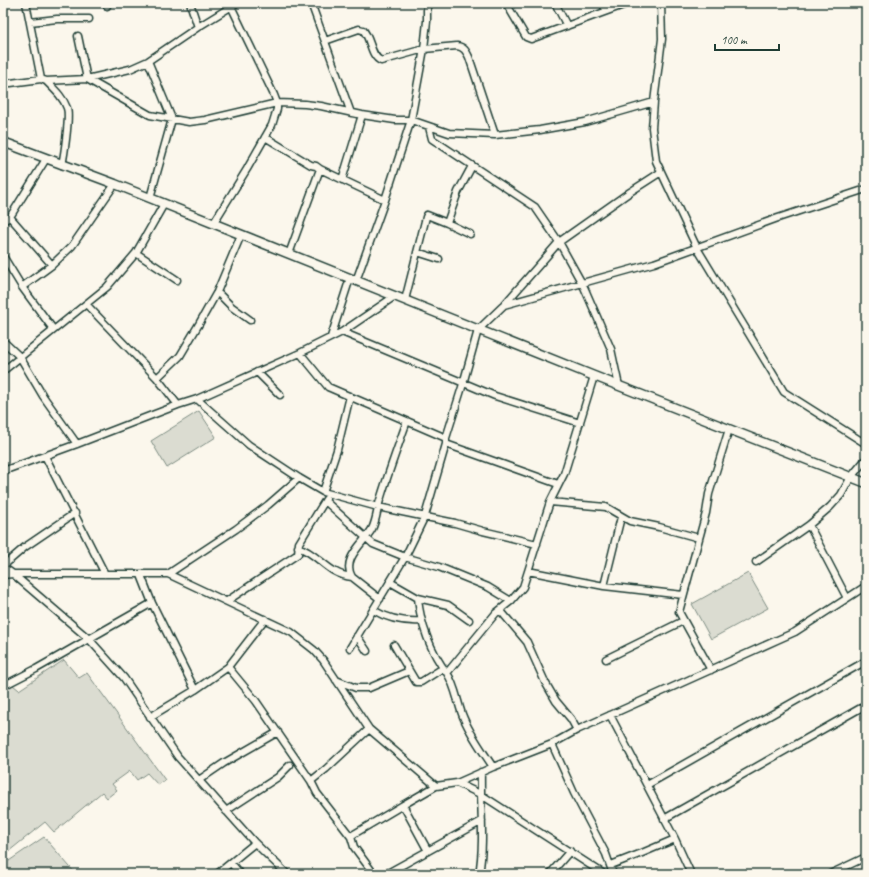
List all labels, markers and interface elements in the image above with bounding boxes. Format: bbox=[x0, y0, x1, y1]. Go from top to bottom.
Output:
scale bar bbox=[715, 26, 779, 52]
text: 100 m bbox=[721, 32, 748, 48]

